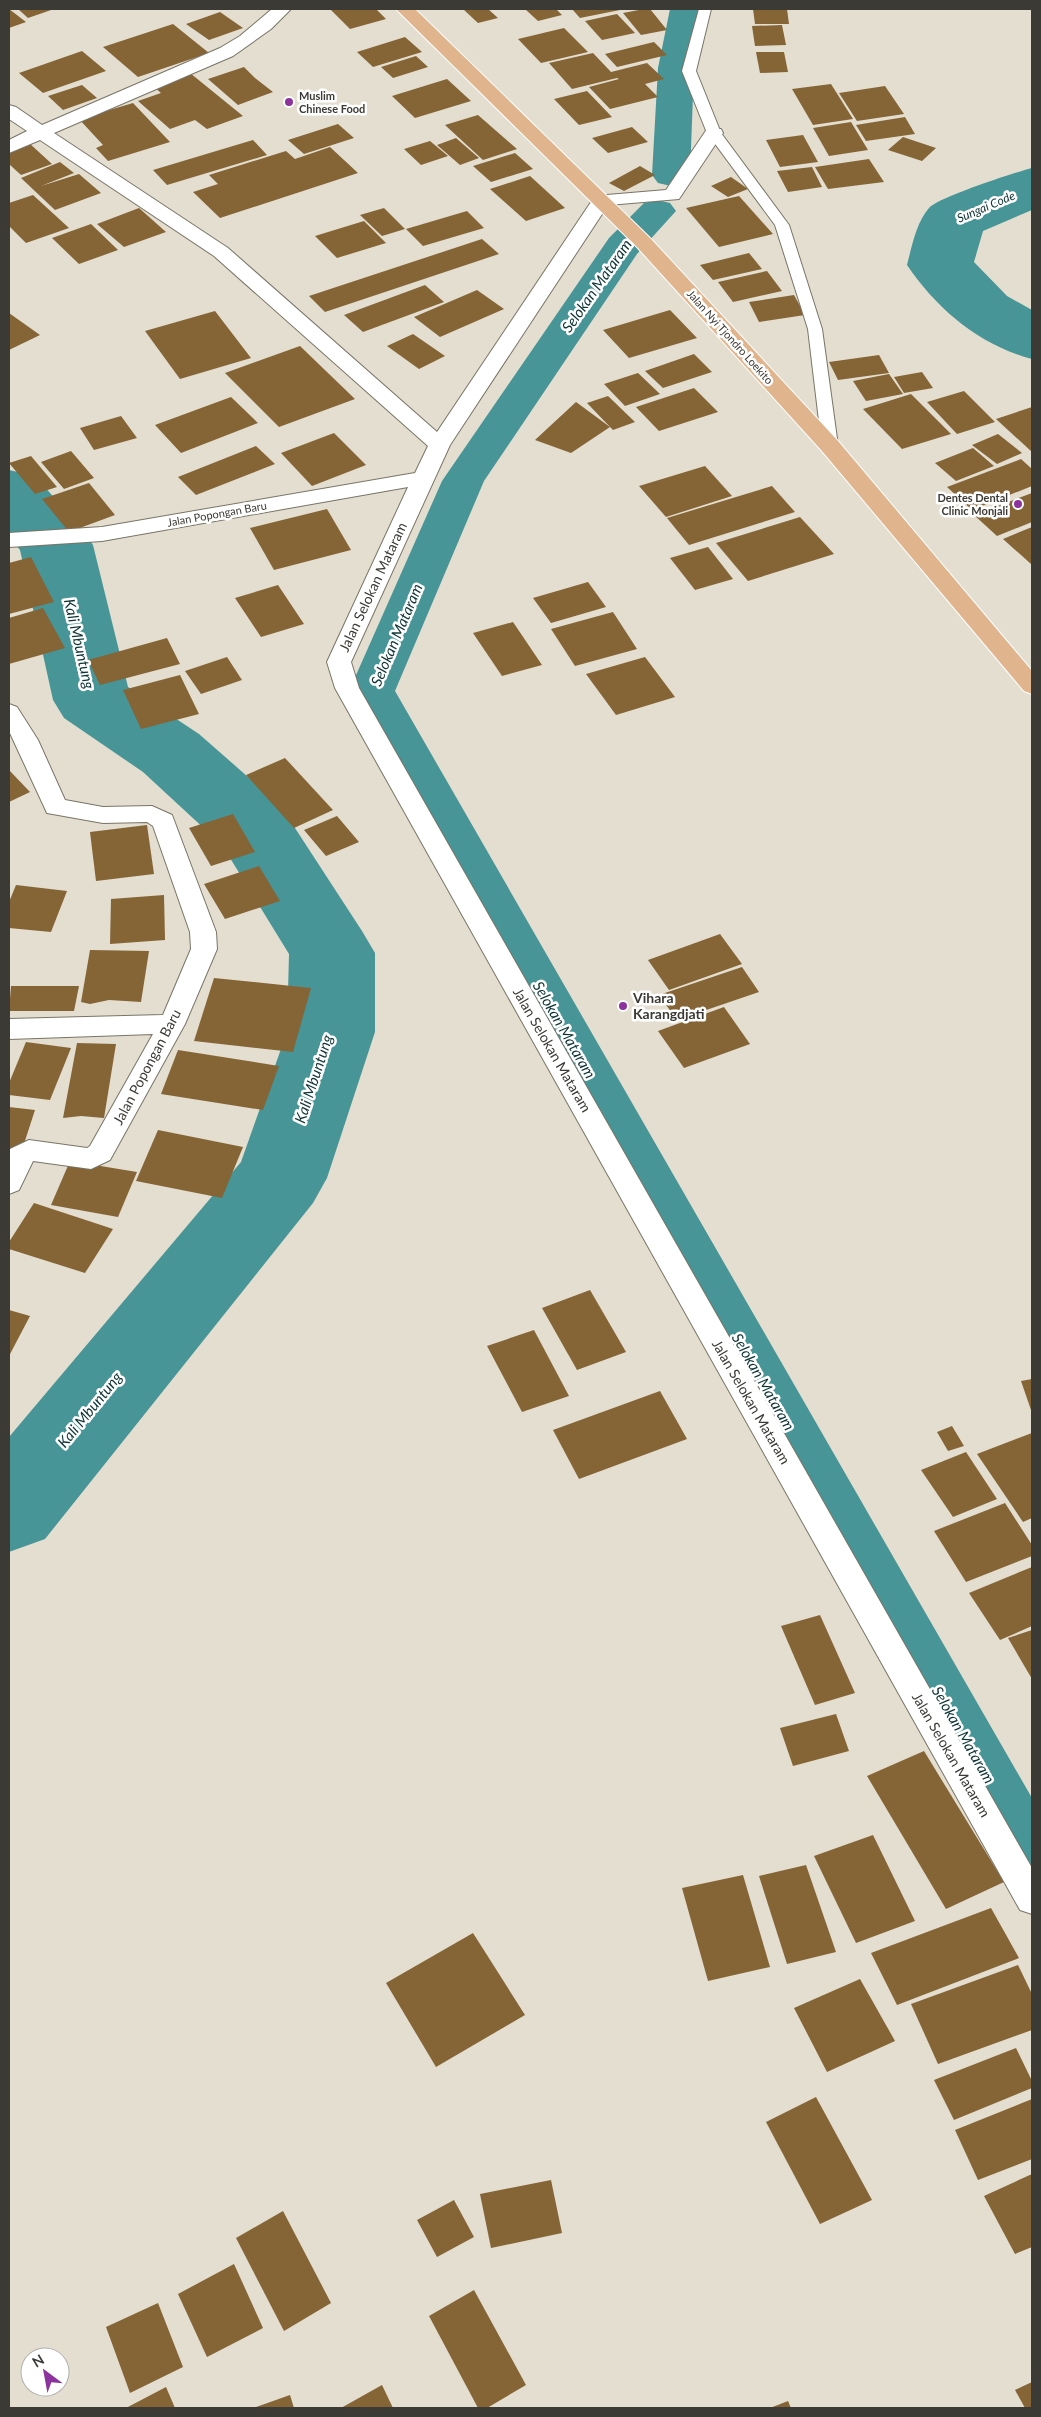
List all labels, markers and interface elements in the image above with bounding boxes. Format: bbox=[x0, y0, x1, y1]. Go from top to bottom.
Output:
place label: Muslim Chinese Food bbox=[299, 89, 365, 115]
marker: Muslim Chinese Food bbox=[283, 96, 295, 108]
water label: Sungai Code bbox=[954, 187, 1017, 225]
water label: Selokan Mataram bbox=[557, 235, 635, 335]
street label: Jalan Nyi Tjondro Loekito bbox=[685, 287, 776, 386]
place label: Dentes Dental Clinic Monjali bbox=[938, 491, 1008, 517]
street label: Jalan Popongan Baru bbox=[166, 498, 268, 529]
marker: Dentes Dental Clinic Monjali bbox=[1012, 498, 1024, 510]
street label: Jalan Selokan Mataram bbox=[336, 520, 410, 654]
water label: Selokan Mataram bbox=[367, 581, 427, 689]
water label: Kali Mbuntung bbox=[61, 597, 99, 691]
water label: Selokan Mataram bbox=[530, 978, 600, 1081]
street label: Jalan Selokan Mataram bbox=[510, 984, 595, 1115]
place label: Vihara Karangdjati bbox=[632, 989, 705, 1022]
marker: Vihara Karangdjati bbox=[617, 1000, 629, 1012]
street label: Jalan Popongan Baru bbox=[109, 1006, 184, 1127]
water label: Kali Mbuntung bbox=[290, 1031, 336, 1125]
water label: Selokan Mataram bbox=[729, 1330, 799, 1433]
street label: Jalan Selokan Mataram bbox=[709, 1336, 794, 1467]
water label: Kali Mbuntung bbox=[53, 1367, 126, 1451]
water label: Selokan Mataram bbox=[929, 1683, 999, 1786]
street label: Jalan Selokan Mataram bbox=[909, 1689, 994, 1820]
north arrow bbox=[20, 2347, 70, 2397]
text: N bbox=[29, 2350, 47, 2371]

